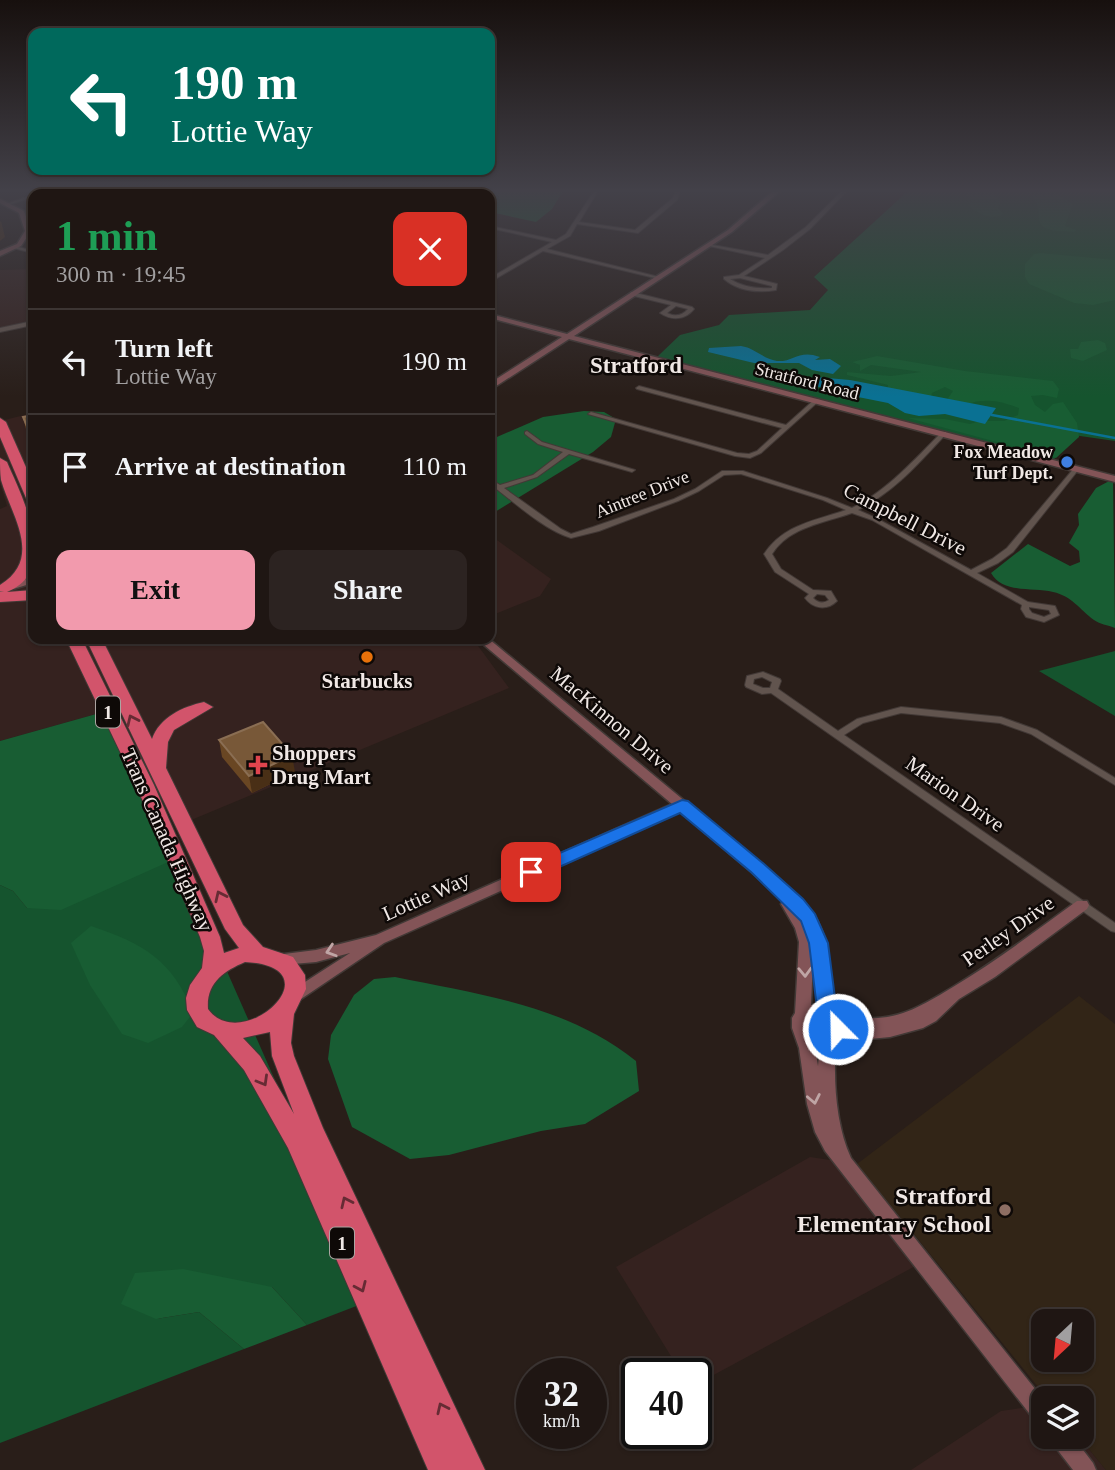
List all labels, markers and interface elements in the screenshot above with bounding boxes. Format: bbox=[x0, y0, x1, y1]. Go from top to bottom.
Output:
text: 190 m bbox=[171, 55, 298, 110]
icon: left bbox=[56, 56, 147, 147]
text: Lottie Way bbox=[171, 113, 313, 149]
button: close bbox=[393, 212, 467, 286]
text: 1 min bbox=[56, 213, 158, 259]
text: 300 m · 19:45 bbox=[56, 262, 186, 287]
text: Turn left bbox=[115, 334, 213, 363]
icon: left bbox=[56, 343, 94, 381]
text: 190 m bbox=[401, 347, 467, 376]
district label: Stratford bbox=[590, 353, 682, 378]
street label: Stratford Road bbox=[753, 358, 861, 404]
text: Lottie Way bbox=[115, 364, 217, 389]
place label: Fox Meadow Turf Dept. bbox=[954, 442, 1053, 483]
icon: arrive bbox=[56, 448, 94, 486]
text: Arrive at destination bbox=[115, 452, 346, 481]
text: 110 m bbox=[402, 452, 467, 481]
marker: Fox Meadow Turf Dept. bbox=[1059, 454, 1075, 470]
street label: Aintree Drive bbox=[592, 466, 692, 522]
street label: Campbell Drive bbox=[840, 478, 970, 560]
button: Exit bbox=[56, 550, 255, 630]
button: Share bbox=[269, 550, 467, 630]
marker: Starbucks bbox=[359, 649, 375, 665]
street label: MacKinnon Drive bbox=[546, 662, 678, 778]
place label: Starbucks bbox=[321, 669, 413, 693]
road number: 1 bbox=[96, 696, 120, 727]
one-way arrow bbox=[127, 715, 141, 727]
place label: Shoppers Drug Mart bbox=[272, 741, 371, 789]
street label: Trans Canada Highway bbox=[116, 745, 218, 936]
street label: Marion Drive bbox=[901, 751, 1009, 837]
marker: Shoppers Drug Mart bbox=[250, 757, 266, 773]
pin bbox=[501, 842, 561, 902]
icon: arrive bbox=[512, 853, 550, 891]
street label: Lottie Way bbox=[379, 866, 474, 926]
one-way arrow bbox=[214, 891, 228, 903]
street label: Perley Drive bbox=[957, 891, 1059, 971]
one-way arrow bbox=[325, 943, 337, 958]
one-way arrow bbox=[797, 967, 813, 978]
position arrow bbox=[801, 992, 875, 1066]
one-way arrow bbox=[255, 1074, 268, 1087]
one-way arrow bbox=[806, 1093, 821, 1105]
place label: Stratford Elementary School bbox=[797, 1183, 992, 1237]
one-way arrow bbox=[340, 1197, 354, 1209]
marker: Stratford Elementary School bbox=[997, 1202, 1013, 1218]
road number: 1 bbox=[330, 1228, 354, 1259]
one-way arrow bbox=[353, 1279, 367, 1292]
north arrow bbox=[1031, 1309, 1094, 1372]
map controls bbox=[1031, 1309, 1094, 1449]
speed limit sign: 40 bbox=[621, 1358, 712, 1449]
text: 32 bbox=[544, 1375, 579, 1414]
button: layers bbox=[1031, 1386, 1094, 1449]
one-way arrow bbox=[436, 1403, 450, 1415]
text: km/h bbox=[543, 1411, 580, 1431]

